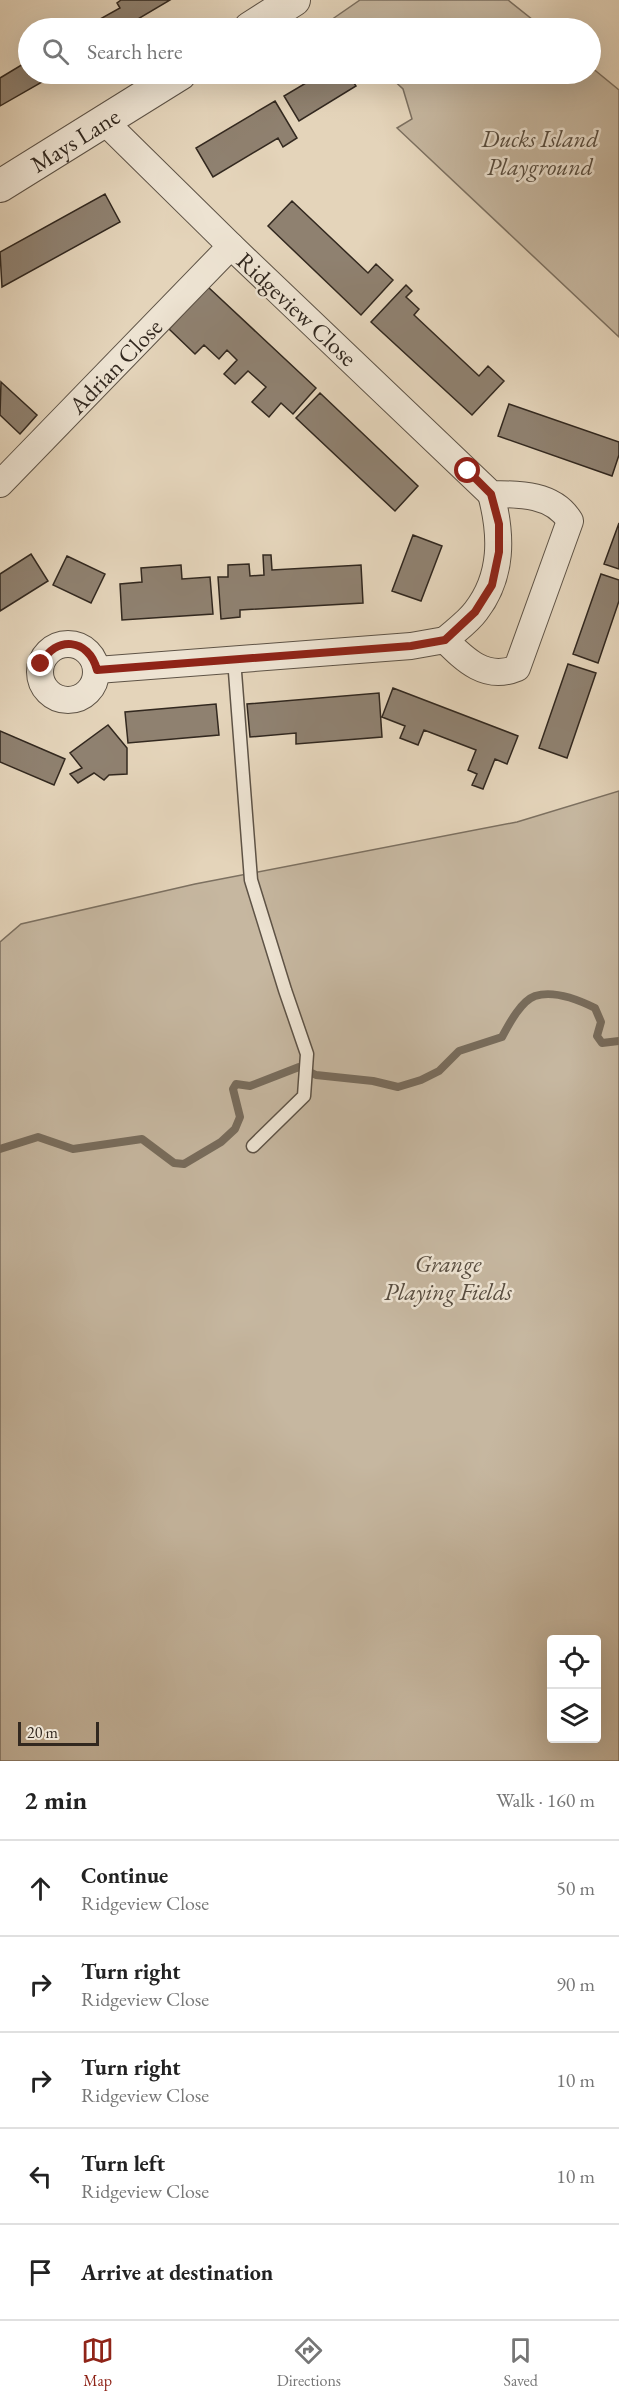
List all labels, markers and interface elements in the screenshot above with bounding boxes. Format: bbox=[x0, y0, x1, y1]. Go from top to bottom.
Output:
search box bbox=[18, 18, 601, 84]
icon: search bbox=[39, 35, 72, 68]
text: Search here bbox=[87, 37, 182, 66]
street label: Mays Lane bbox=[24, 100, 125, 179]
park label: Ducks Island Playground bbox=[480, 123, 599, 182]
street label: Ridgeview Close bbox=[230, 245, 364, 373]
street label: Adrian Close bbox=[61, 311, 168, 421]
route start bbox=[454, 457, 480, 483]
route end bbox=[27, 650, 53, 676]
park label: Grange Playing Fields bbox=[384, 1248, 512, 1307]
map controls bbox=[547, 1635, 601, 1743]
button: locate bbox=[547, 1635, 601, 1689]
button: layers bbox=[547, 1689, 601, 1743]
scale bar bbox=[18, 1719, 99, 1746]
text: 20 m bbox=[27, 1722, 58, 1743]
text: 2 min bbox=[24, 1783, 87, 1817]
text: Walk · 160 m bbox=[496, 1787, 595, 1813]
text: Continue bbox=[81, 1861, 168, 1890]
icon: ahead bbox=[24, 1872, 57, 1905]
text: 50 m bbox=[556, 1875, 595, 1901]
text: Ridgeview Close bbox=[81, 1890, 209, 1916]
text: Turn right bbox=[81, 1957, 180, 1986]
icon: right bbox=[24, 1968, 57, 2001]
text: 90 m bbox=[556, 1971, 595, 1997]
text: Ridgeview Close bbox=[81, 1986, 209, 2012]
text: Turn right bbox=[81, 2053, 180, 2082]
icon: right bbox=[24, 2064, 57, 2097]
text: 10 m bbox=[556, 2067, 595, 2093]
text: Ridgeview Close bbox=[81, 2082, 209, 2108]
text: Turn left bbox=[81, 2149, 165, 2178]
icon: left bbox=[24, 2160, 57, 2193]
text: 10 m bbox=[556, 2163, 595, 2189]
text: Ridgeview Close bbox=[81, 2178, 209, 2204]
icon: arrive bbox=[24, 2256, 57, 2289]
text: Arrive at destination bbox=[81, 2258, 273, 2287]
tab: Map bbox=[81, 2334, 114, 2391]
tab: Directions bbox=[277, 2334, 341, 2391]
tab: Saved bbox=[503, 2334, 538, 2391]

